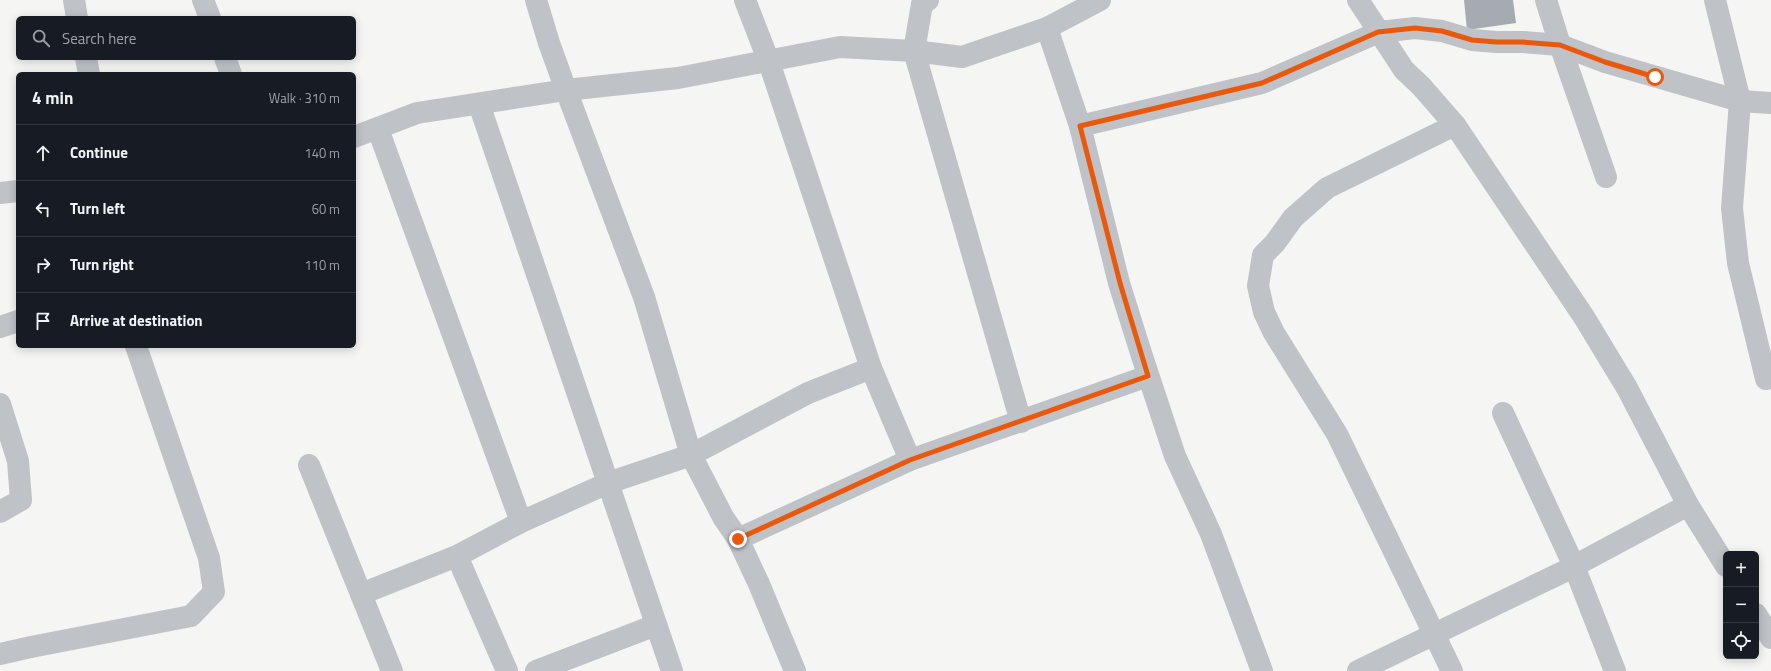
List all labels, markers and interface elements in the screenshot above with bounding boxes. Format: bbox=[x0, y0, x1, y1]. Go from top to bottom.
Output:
search box bbox=[16, 16, 356, 60]
icon: search bbox=[30, 27, 52, 49]
text: Search here bbox=[62, 27, 136, 50]
route start bbox=[1646, 68, 1664, 86]
text: 4 min bbox=[32, 85, 73, 111]
text: Walk · 310 m bbox=[269, 88, 340, 108]
text: Continue bbox=[70, 141, 128, 164]
icon: ahead bbox=[32, 142, 54, 164]
text: 140 m bbox=[304, 143, 340, 163]
text: Turn left bbox=[70, 197, 125, 220]
icon: left bbox=[32, 198, 54, 220]
text: 60 m bbox=[312, 199, 340, 219]
text: Turn right bbox=[70, 253, 134, 276]
icon: right bbox=[32, 254, 54, 276]
text: 110 m bbox=[304, 255, 340, 275]
text: Arrive at destination bbox=[70, 309, 203, 332]
icon: arrive bbox=[32, 310, 54, 332]
route end bbox=[729, 530, 747, 548]
map controls bbox=[1723, 551, 1759, 659]
button: + bbox=[1723, 551, 1759, 587]
button: − bbox=[1723, 587, 1759, 623]
button: locate bbox=[1723, 623, 1759, 659]

